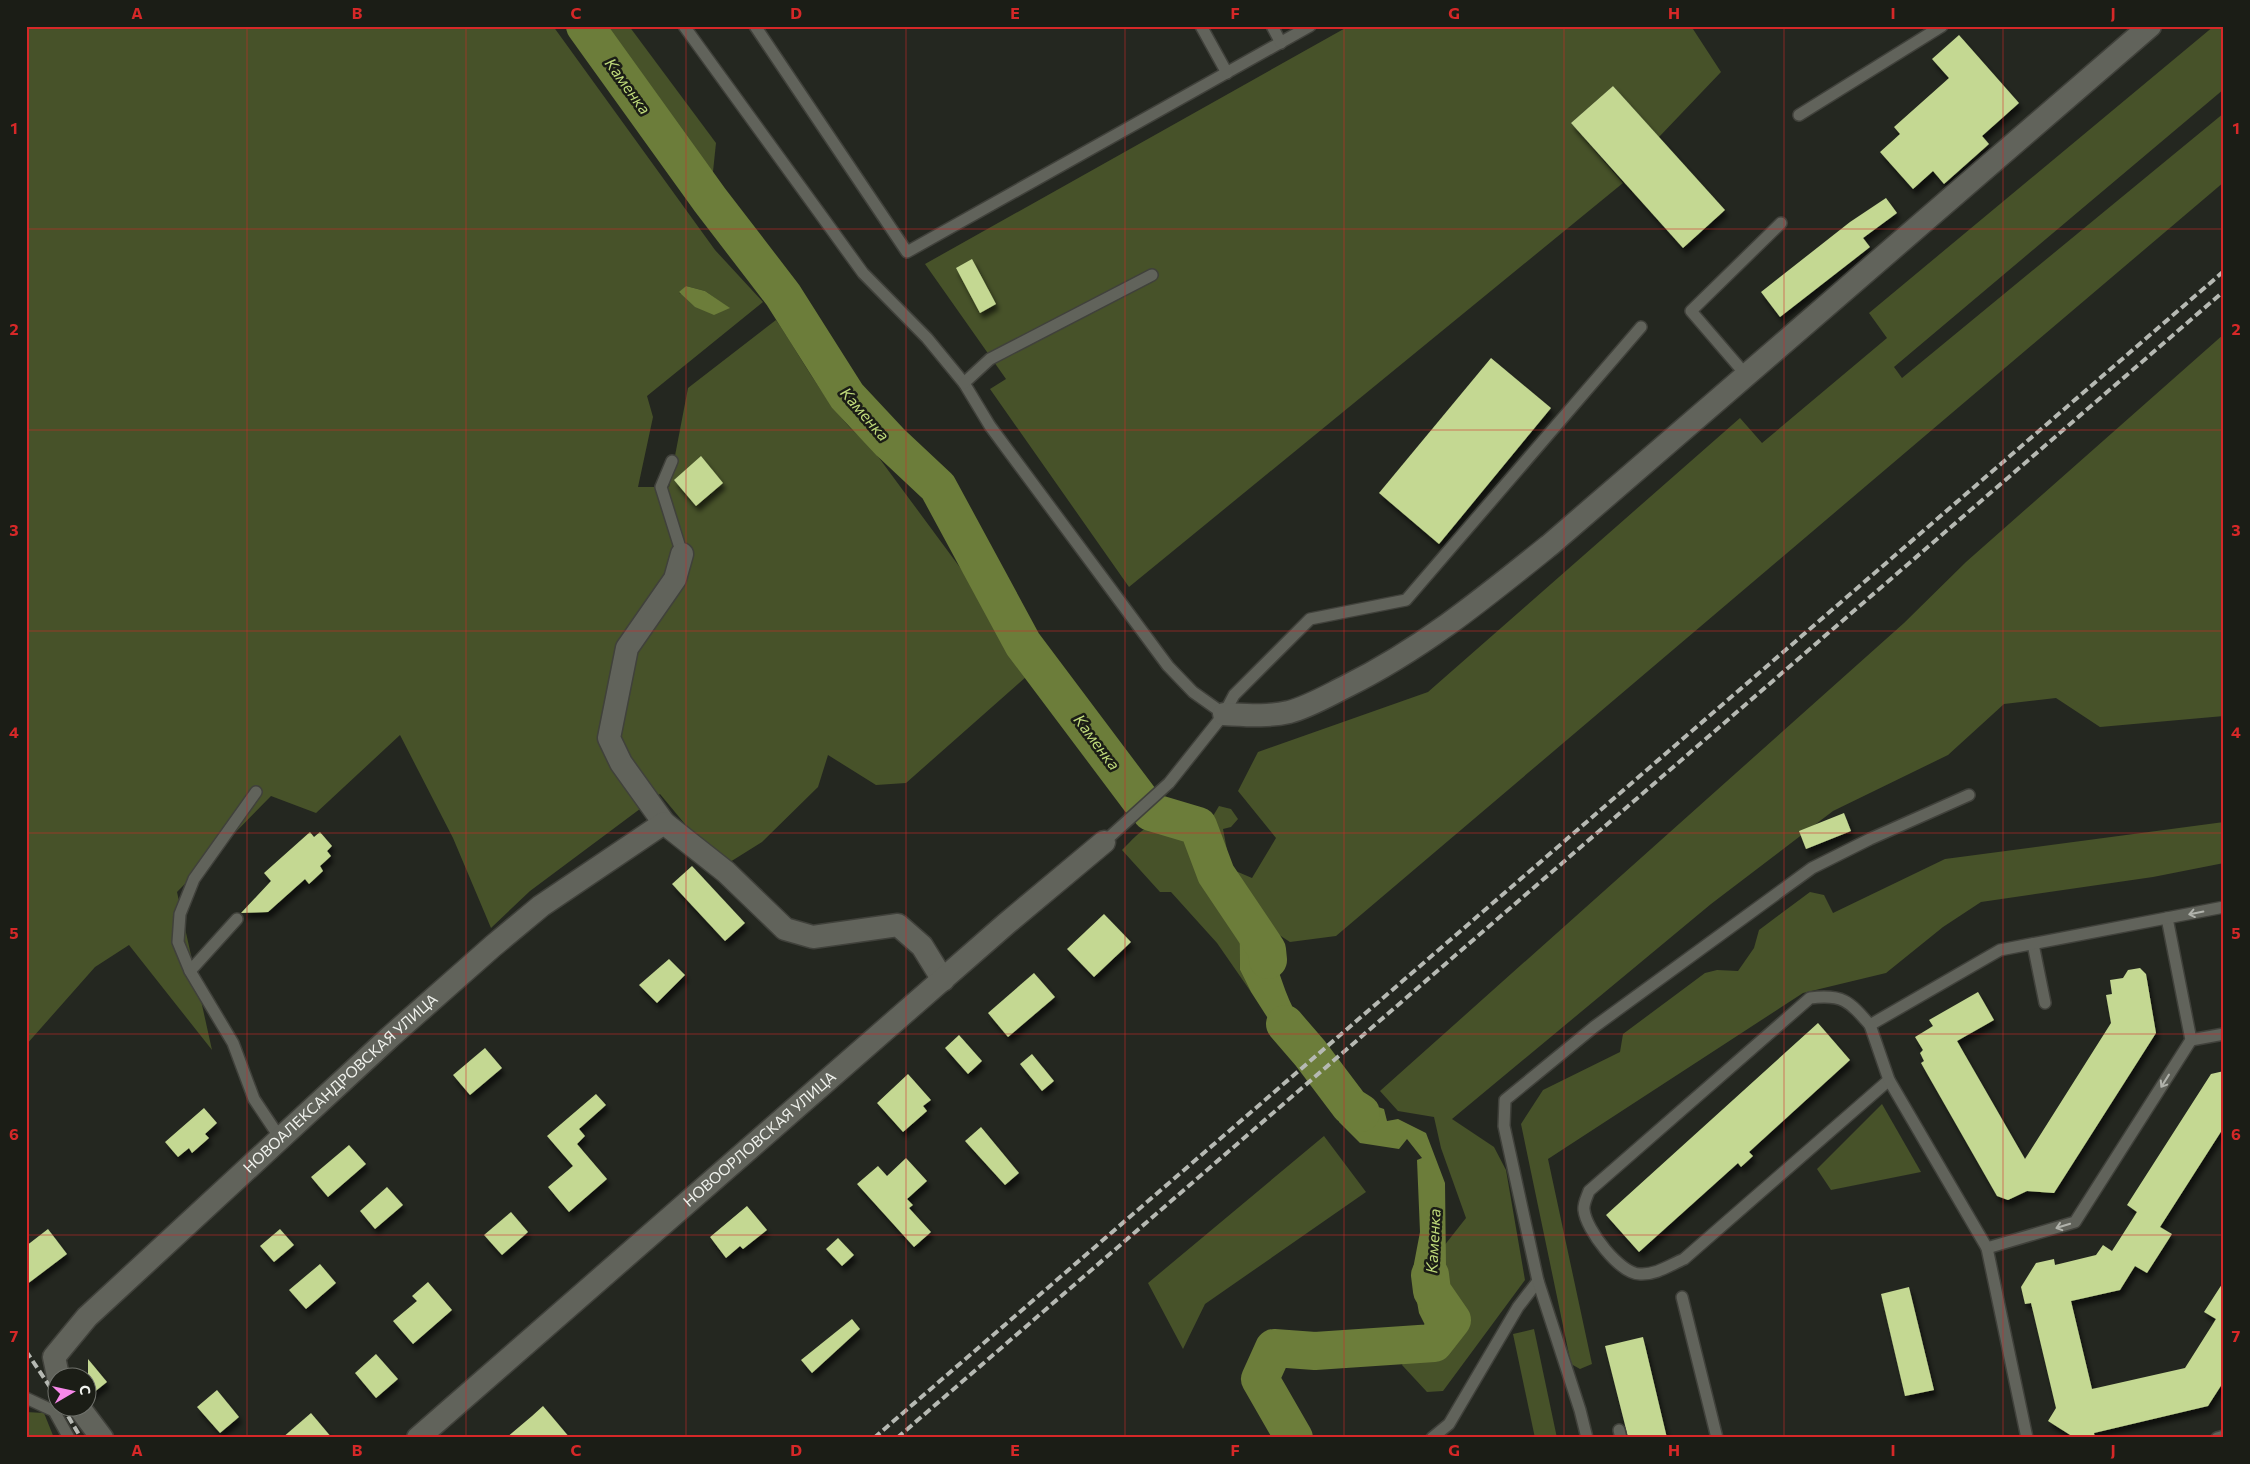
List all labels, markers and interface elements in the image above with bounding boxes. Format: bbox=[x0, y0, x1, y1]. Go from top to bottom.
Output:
text: A bbox=[131, 3, 143, 22]
text: B bbox=[352, 3, 363, 22]
text: C bbox=[571, 3, 582, 22]
text: D bbox=[790, 3, 802, 22]
text: E bbox=[1010, 3, 1020, 22]
text: F bbox=[1230, 3, 1240, 22]
text: G bbox=[1448, 3, 1460, 22]
text: H bbox=[1668, 3, 1680, 22]
text: I bbox=[1890, 3, 1896, 22]
text: J bbox=[2110, 3, 2116, 22]
water label: Каменка bbox=[602, 54, 655, 117]
text: 1 bbox=[10, 118, 18, 137]
text: 1 bbox=[2232, 118, 2240, 137]
text: 2 bbox=[9, 319, 19, 338]
text: 2 bbox=[2231, 319, 2241, 338]
water label: Каменка bbox=[837, 383, 894, 444]
text: 3 bbox=[9, 520, 19, 539]
text: 3 bbox=[2231, 520, 2241, 539]
water label: Каменка bbox=[1070, 710, 1124, 773]
text: 4 bbox=[9, 722, 19, 741]
text: 4 bbox=[2231, 722, 2241, 741]
one-way arrow bbox=[2188, 908, 2204, 918]
text: 5 bbox=[9, 923, 19, 942]
text: 5 bbox=[2231, 923, 2241, 942]
street label: НОВОАЛЕКСАНДРОВСКАЯ УЛИЦА bbox=[239, 989, 441, 1176]
street label: НОВООРЛОВСКАЯ УЛИЦА bbox=[679, 1067, 839, 1210]
one-way arrow bbox=[2159, 1074, 2169, 1088]
text: 6 bbox=[9, 1124, 19, 1143]
text: 6 bbox=[2231, 1124, 2241, 1143]
water label: Каменка bbox=[1421, 1208, 1444, 1274]
one-way arrow bbox=[2055, 1221, 2071, 1231]
text: 7 bbox=[10, 1326, 19, 1345]
text: 7 bbox=[2232, 1326, 2241, 1345]
north arrow bbox=[48, 1366, 98, 1416]
text: С bbox=[76, 1384, 94, 1396]
text: A bbox=[131, 1440, 143, 1459]
text: B bbox=[352, 1440, 363, 1459]
text: C bbox=[571, 1440, 582, 1459]
text: D bbox=[790, 1440, 802, 1459]
text: E bbox=[1010, 1440, 1020, 1459]
text: F bbox=[1230, 1440, 1240, 1459]
text: G bbox=[1448, 1440, 1460, 1459]
text: H bbox=[1668, 1440, 1680, 1459]
text: I bbox=[1890, 1440, 1896, 1459]
text: J bbox=[2110, 1440, 2116, 1459]

